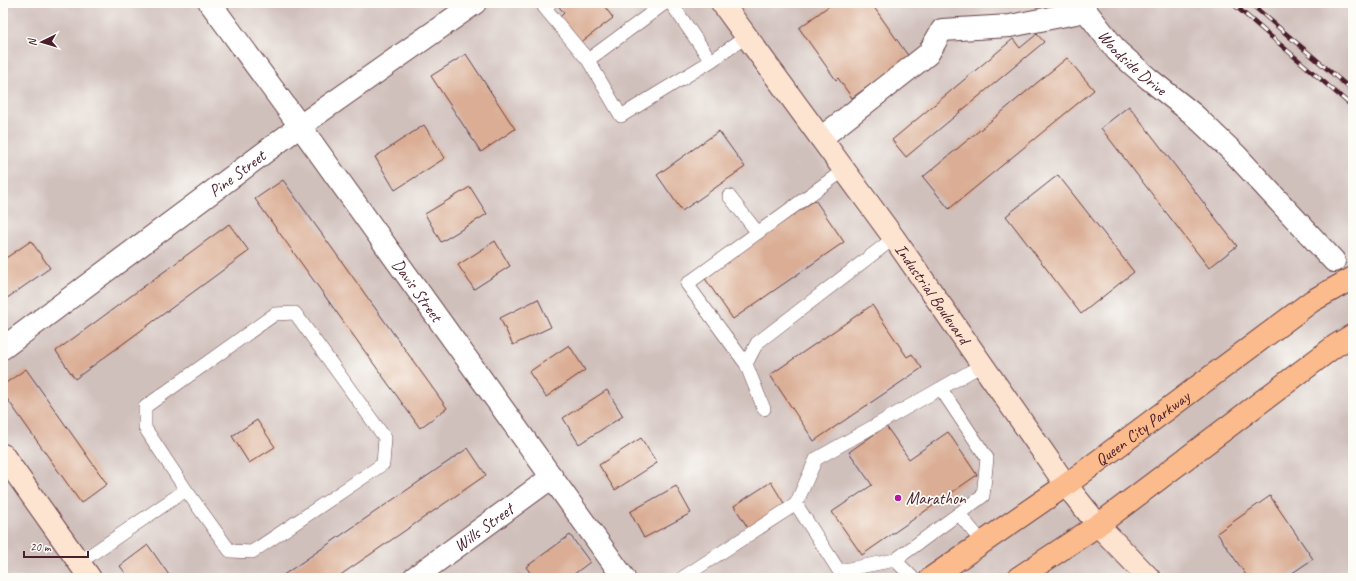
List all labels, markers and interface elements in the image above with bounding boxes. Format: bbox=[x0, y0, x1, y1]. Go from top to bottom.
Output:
north arrow bbox=[22, 22, 62, 62]
street label: Woodside Drive bbox=[1094, 25, 1172, 101]
text: N bbox=[25, 37, 39, 47]
street label: Pine Street bbox=[204, 144, 271, 201]
street label: Industrial Boulevard bbox=[891, 239, 976, 350]
street label: Davis Street bbox=[388, 254, 448, 327]
street label: Queen City Parkway bbox=[1091, 385, 1195, 470]
place label: Marathon bbox=[906, 488, 967, 509]
marker: Marathon bbox=[893, 493, 903, 503]
street label: Wills Street bbox=[450, 497, 519, 556]
scale bar bbox=[24, 533, 88, 559]
text: 20 m bbox=[30, 539, 52, 555]

